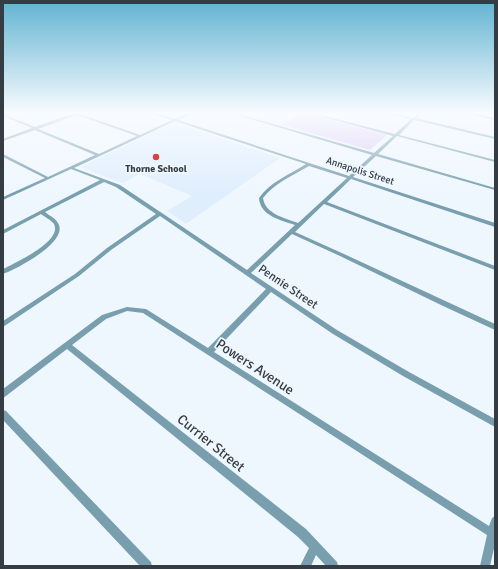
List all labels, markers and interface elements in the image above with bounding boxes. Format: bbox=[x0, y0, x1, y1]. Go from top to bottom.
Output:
marker: Thorne School bbox=[151, 152, 161, 162]
street label: Annapolis Street bbox=[324, 154, 396, 188]
place label: Thorne School bbox=[125, 163, 187, 175]
street label: Pennie Street bbox=[255, 262, 321, 312]
street label: Powers Avenue bbox=[213, 335, 297, 399]
street label: Currier Street bbox=[174, 411, 248, 475]

